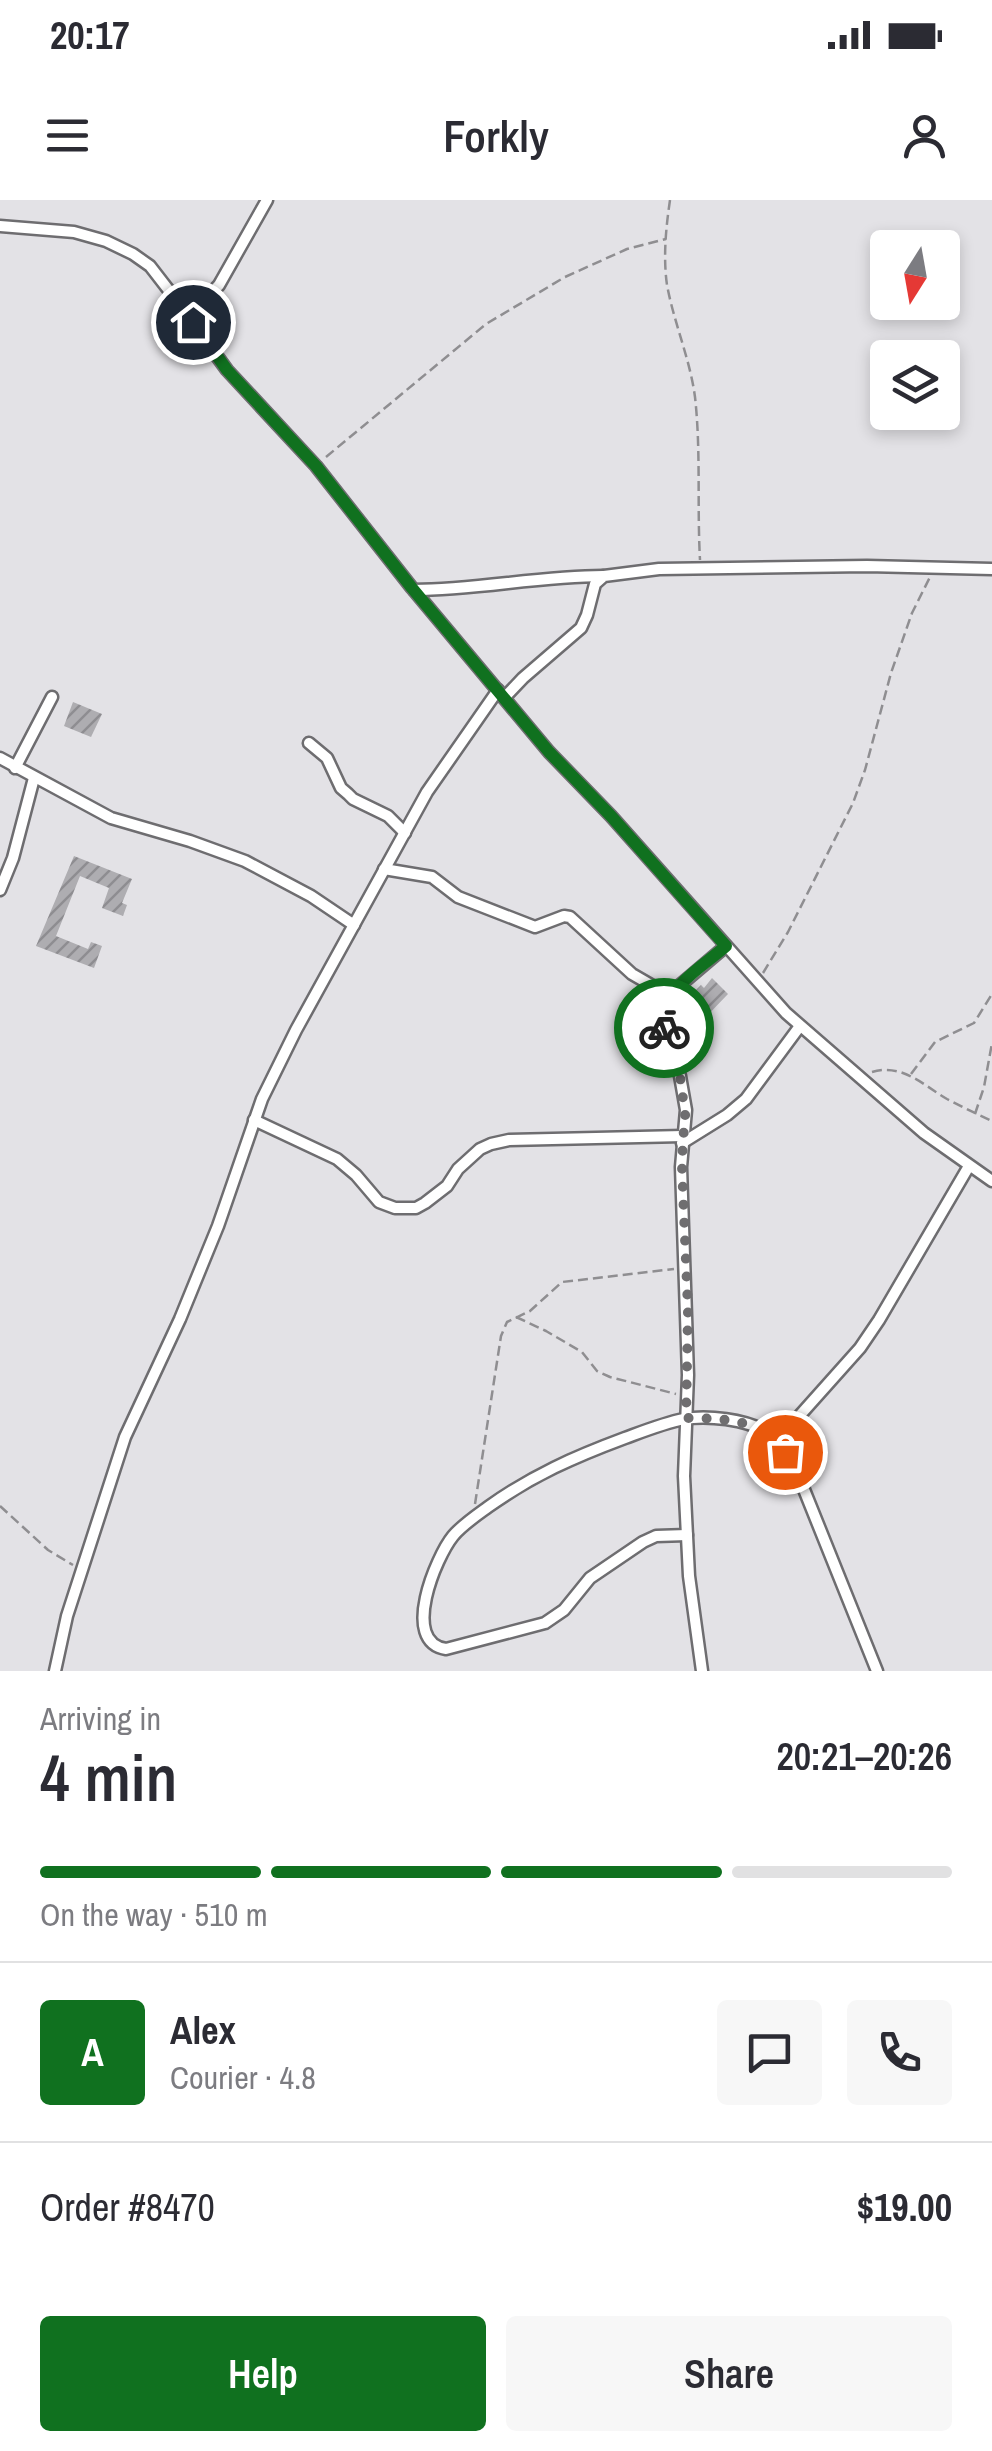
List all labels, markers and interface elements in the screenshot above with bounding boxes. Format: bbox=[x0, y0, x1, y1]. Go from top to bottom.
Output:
text: 20:17 bbox=[50, 10, 130, 61]
text: Forkly bbox=[443, 105, 549, 166]
icon: menu bbox=[40, 108, 95, 163]
icon: person bbox=[897, 108, 952, 163]
north arrow bbox=[870, 230, 960, 320]
map controls bbox=[870, 230, 960, 430]
pin bbox=[151, 280, 236, 365]
icon: home bbox=[166, 295, 221, 350]
button: layers bbox=[870, 340, 960, 430]
courier bbox=[614, 978, 714, 1078]
icon: bike bbox=[637, 1001, 692, 1056]
pin bbox=[743, 1410, 828, 1495]
icon: bag bbox=[758, 1425, 813, 1480]
text: Arriving in bbox=[40, 1697, 161, 1740]
text: 20:21–20:26 bbox=[776, 1731, 952, 1782]
text: 4 min bbox=[40, 1734, 177, 1821]
text: On the way · 510 m bbox=[40, 1893, 268, 1936]
button: chat bbox=[717, 2000, 822, 2105]
button: phone bbox=[847, 2000, 952, 2105]
text: Alex bbox=[170, 2005, 236, 2056]
text: A bbox=[81, 2027, 104, 2078]
text: Courier · 4.8 bbox=[170, 2056, 316, 2099]
text: Order #8470 bbox=[40, 2182, 215, 2233]
text: $19.00 bbox=[857, 2182, 952, 2233]
button: Help bbox=[40, 2316, 486, 2431]
button: Share bbox=[506, 2316, 952, 2431]

